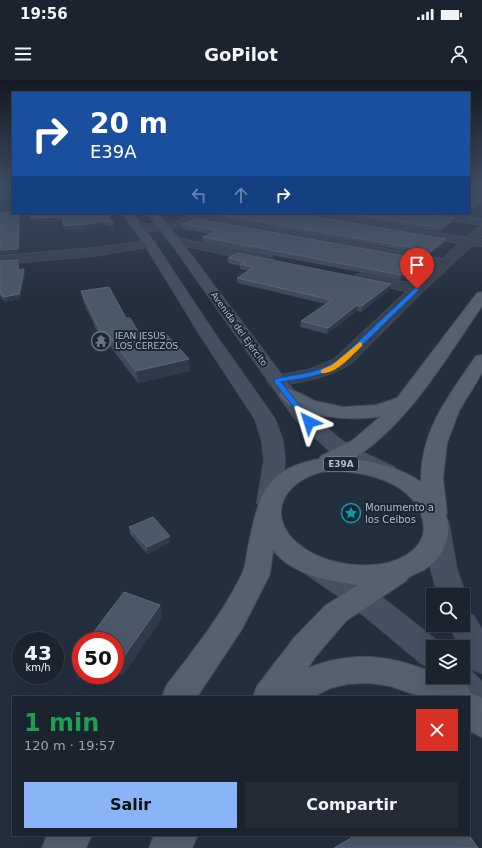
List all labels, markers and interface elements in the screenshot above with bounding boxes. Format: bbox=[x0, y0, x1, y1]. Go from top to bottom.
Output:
text: 19:56 bbox=[20, 5, 68, 23]
icon: menu bbox=[12, 43, 34, 65]
icon: person bbox=[448, 43, 470, 65]
text: GoPilot bbox=[204, 44, 278, 65]
text: 20 m bbox=[90, 107, 168, 140]
icon: right bbox=[24, 108, 76, 160]
text: E39A bbox=[90, 141, 137, 162]
icon: left bbox=[188, 184, 210, 206]
icon: ahead bbox=[230, 184, 252, 206]
icon: right bbox=[272, 184, 294, 206]
pin bbox=[400, 248, 434, 289]
icon: arrive bbox=[406, 254, 428, 276]
street label: Avenida del Ejército bbox=[209, 290, 270, 368]
temple icon: IEAN JESÚS LOS CEREZOS bbox=[90, 330, 112, 352]
place label: IEAN JESÚS LOS CEREZOS bbox=[115, 330, 179, 351]
position arrow bbox=[288, 401, 330, 443]
road number: E39A bbox=[324, 457, 358, 471]
place icon: Monumento a los Ceibos bbox=[340, 502, 362, 524]
place label: Monumento a los Ceibos bbox=[365, 502, 434, 525]
map controls bbox=[426, 588, 470, 684]
button: search bbox=[426, 588, 470, 632]
speed limit sign: 50 bbox=[72, 632, 124, 684]
button: layers bbox=[426, 640, 470, 684]
text: 43 bbox=[24, 641, 52, 665]
text: km/h bbox=[25, 662, 51, 673]
text: 1 min bbox=[24, 709, 99, 737]
button: close bbox=[416, 709, 458, 751]
text: 120 m · 19:57 bbox=[24, 738, 115, 753]
button: Salir bbox=[24, 782, 237, 828]
button: Compartir bbox=[245, 782, 458, 828]

